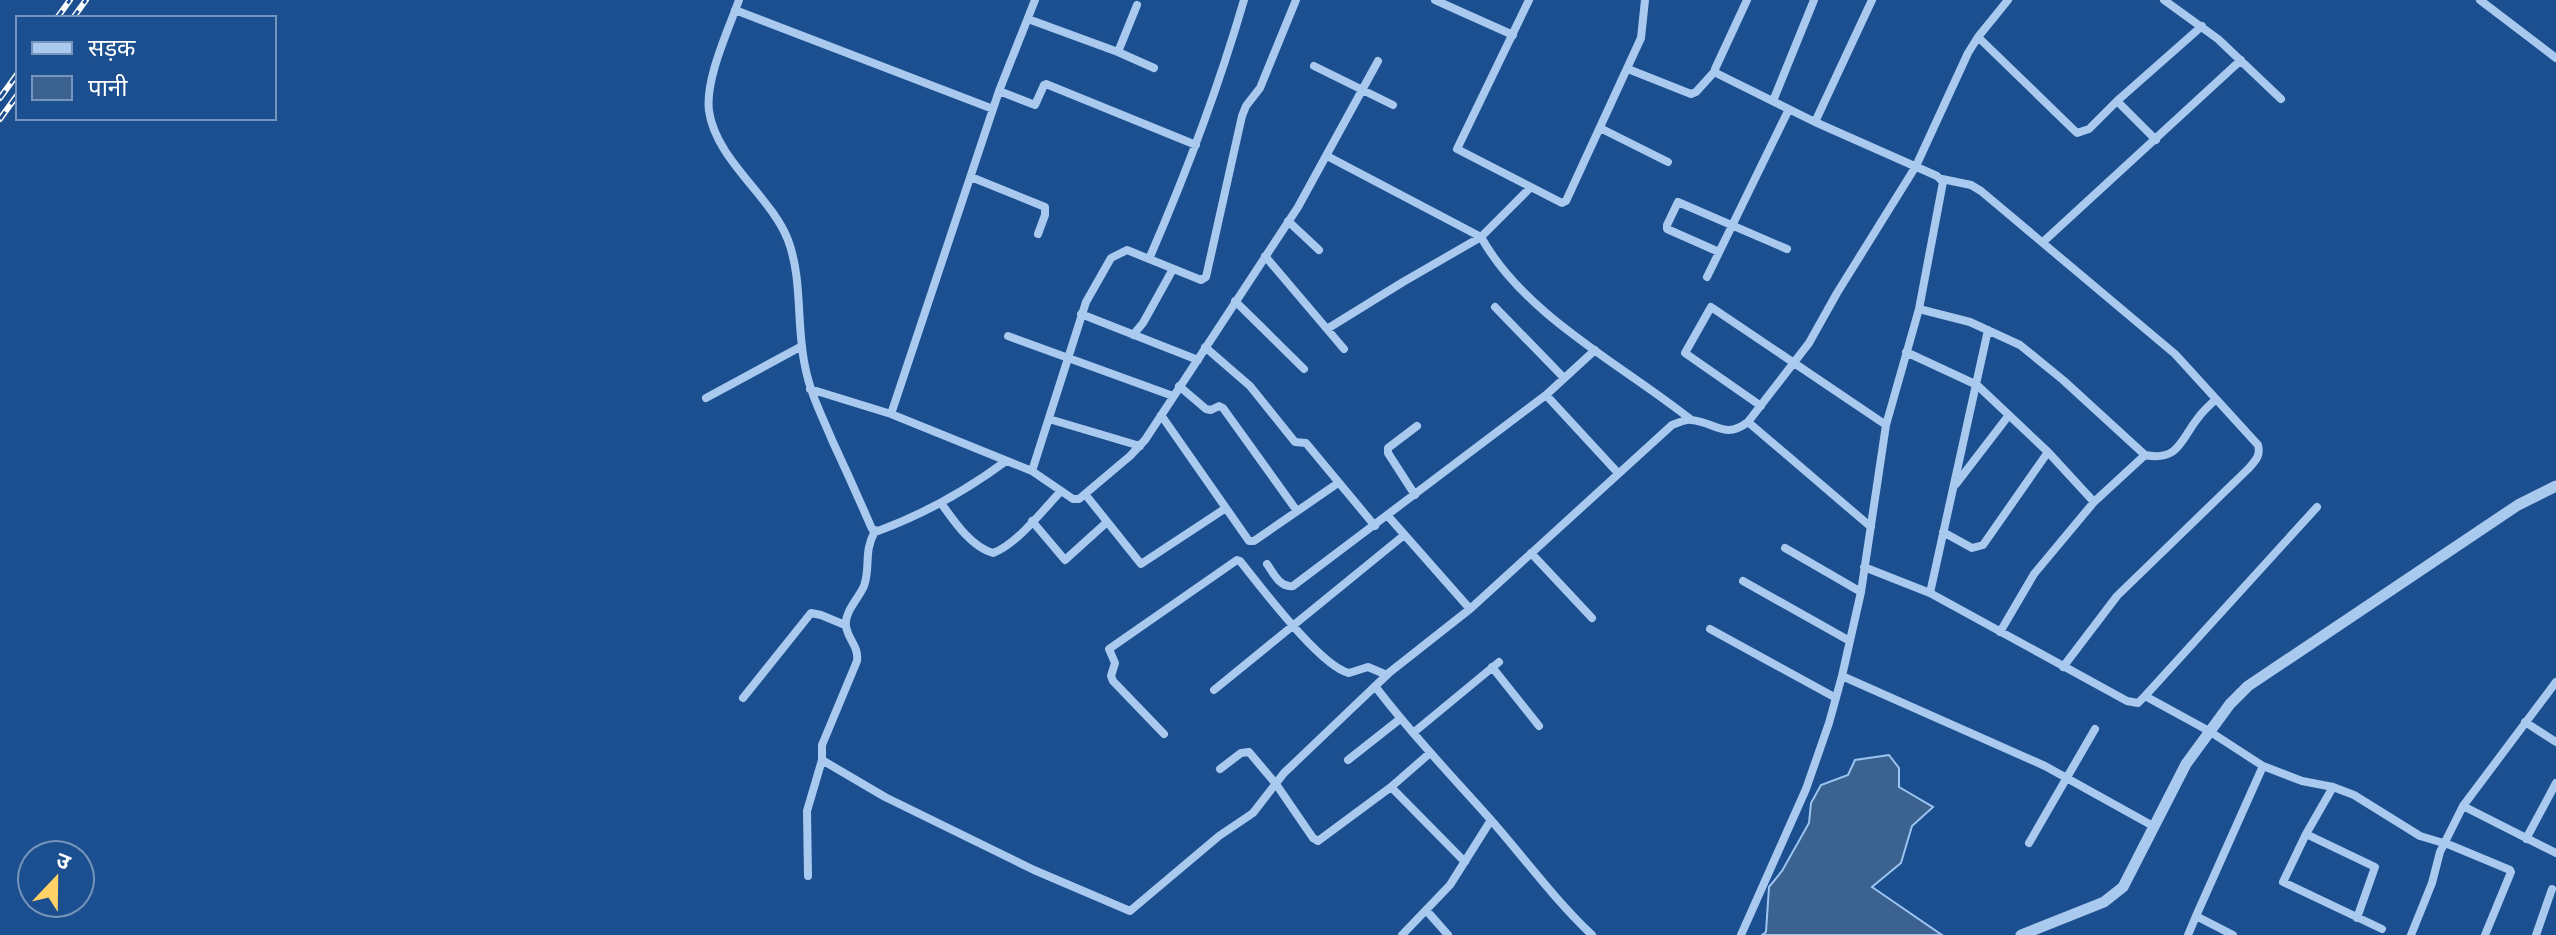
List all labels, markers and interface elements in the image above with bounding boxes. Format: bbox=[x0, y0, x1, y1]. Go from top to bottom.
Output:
legend bbox=[16, 16, 276, 120]
text: सड़क bbox=[88, 34, 136, 62]
text: पानी bbox=[88, 74, 128, 102]
north arrow bbox=[16, 839, 96, 919]
text: उ bbox=[53, 847, 75, 875]

